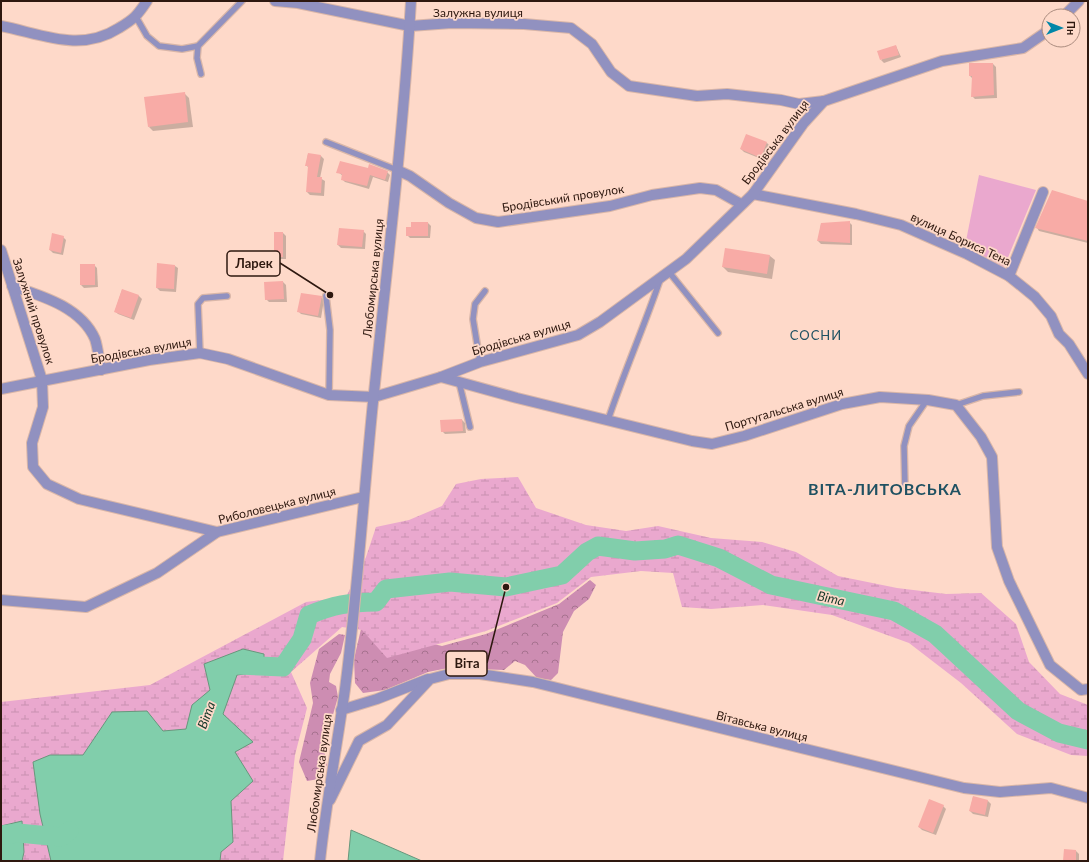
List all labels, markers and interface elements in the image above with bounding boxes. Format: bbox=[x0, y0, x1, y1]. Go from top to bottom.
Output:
street label: Залужна вулиця bbox=[433, 5, 523, 20]
north arrow bbox=[1041, 8, 1081, 48]
text: Пн bbox=[1065, 21, 1078, 35]
street label: Бродівська вулиця bbox=[738, 97, 812, 187]
street label: Бродівський провулок bbox=[501, 181, 626, 215]
street label: вулиця Бориса Тена bbox=[908, 209, 1014, 269]
street label: Любомирська вулиця bbox=[359, 218, 387, 339]
callout: Ларек bbox=[227, 251, 280, 276]
text: Ларек bbox=[234, 255, 273, 271]
street label: Залужний провулок bbox=[10, 256, 58, 367]
street label: Бродівська вулиця bbox=[470, 316, 572, 358]
district label: СОСНИ bbox=[790, 327, 842, 343]
street label: Бродівська вулиця bbox=[89, 334, 193, 366]
street label: Португальська вулиця bbox=[723, 384, 845, 434]
district label: ВІТА-ЛИТОВСЬКА bbox=[808, 479, 962, 498]
street label: Риболовецька вулиця bbox=[217, 483, 337, 527]
water label: Віта bbox=[816, 587, 846, 609]
callout: Віта bbox=[446, 651, 487, 676]
text: Віта bbox=[455, 655, 479, 671]
water label: Віта bbox=[194, 699, 219, 731]
street label: Вітавська вулиця bbox=[715, 707, 809, 745]
street label: Любомирська вулиця bbox=[303, 713, 335, 834]

